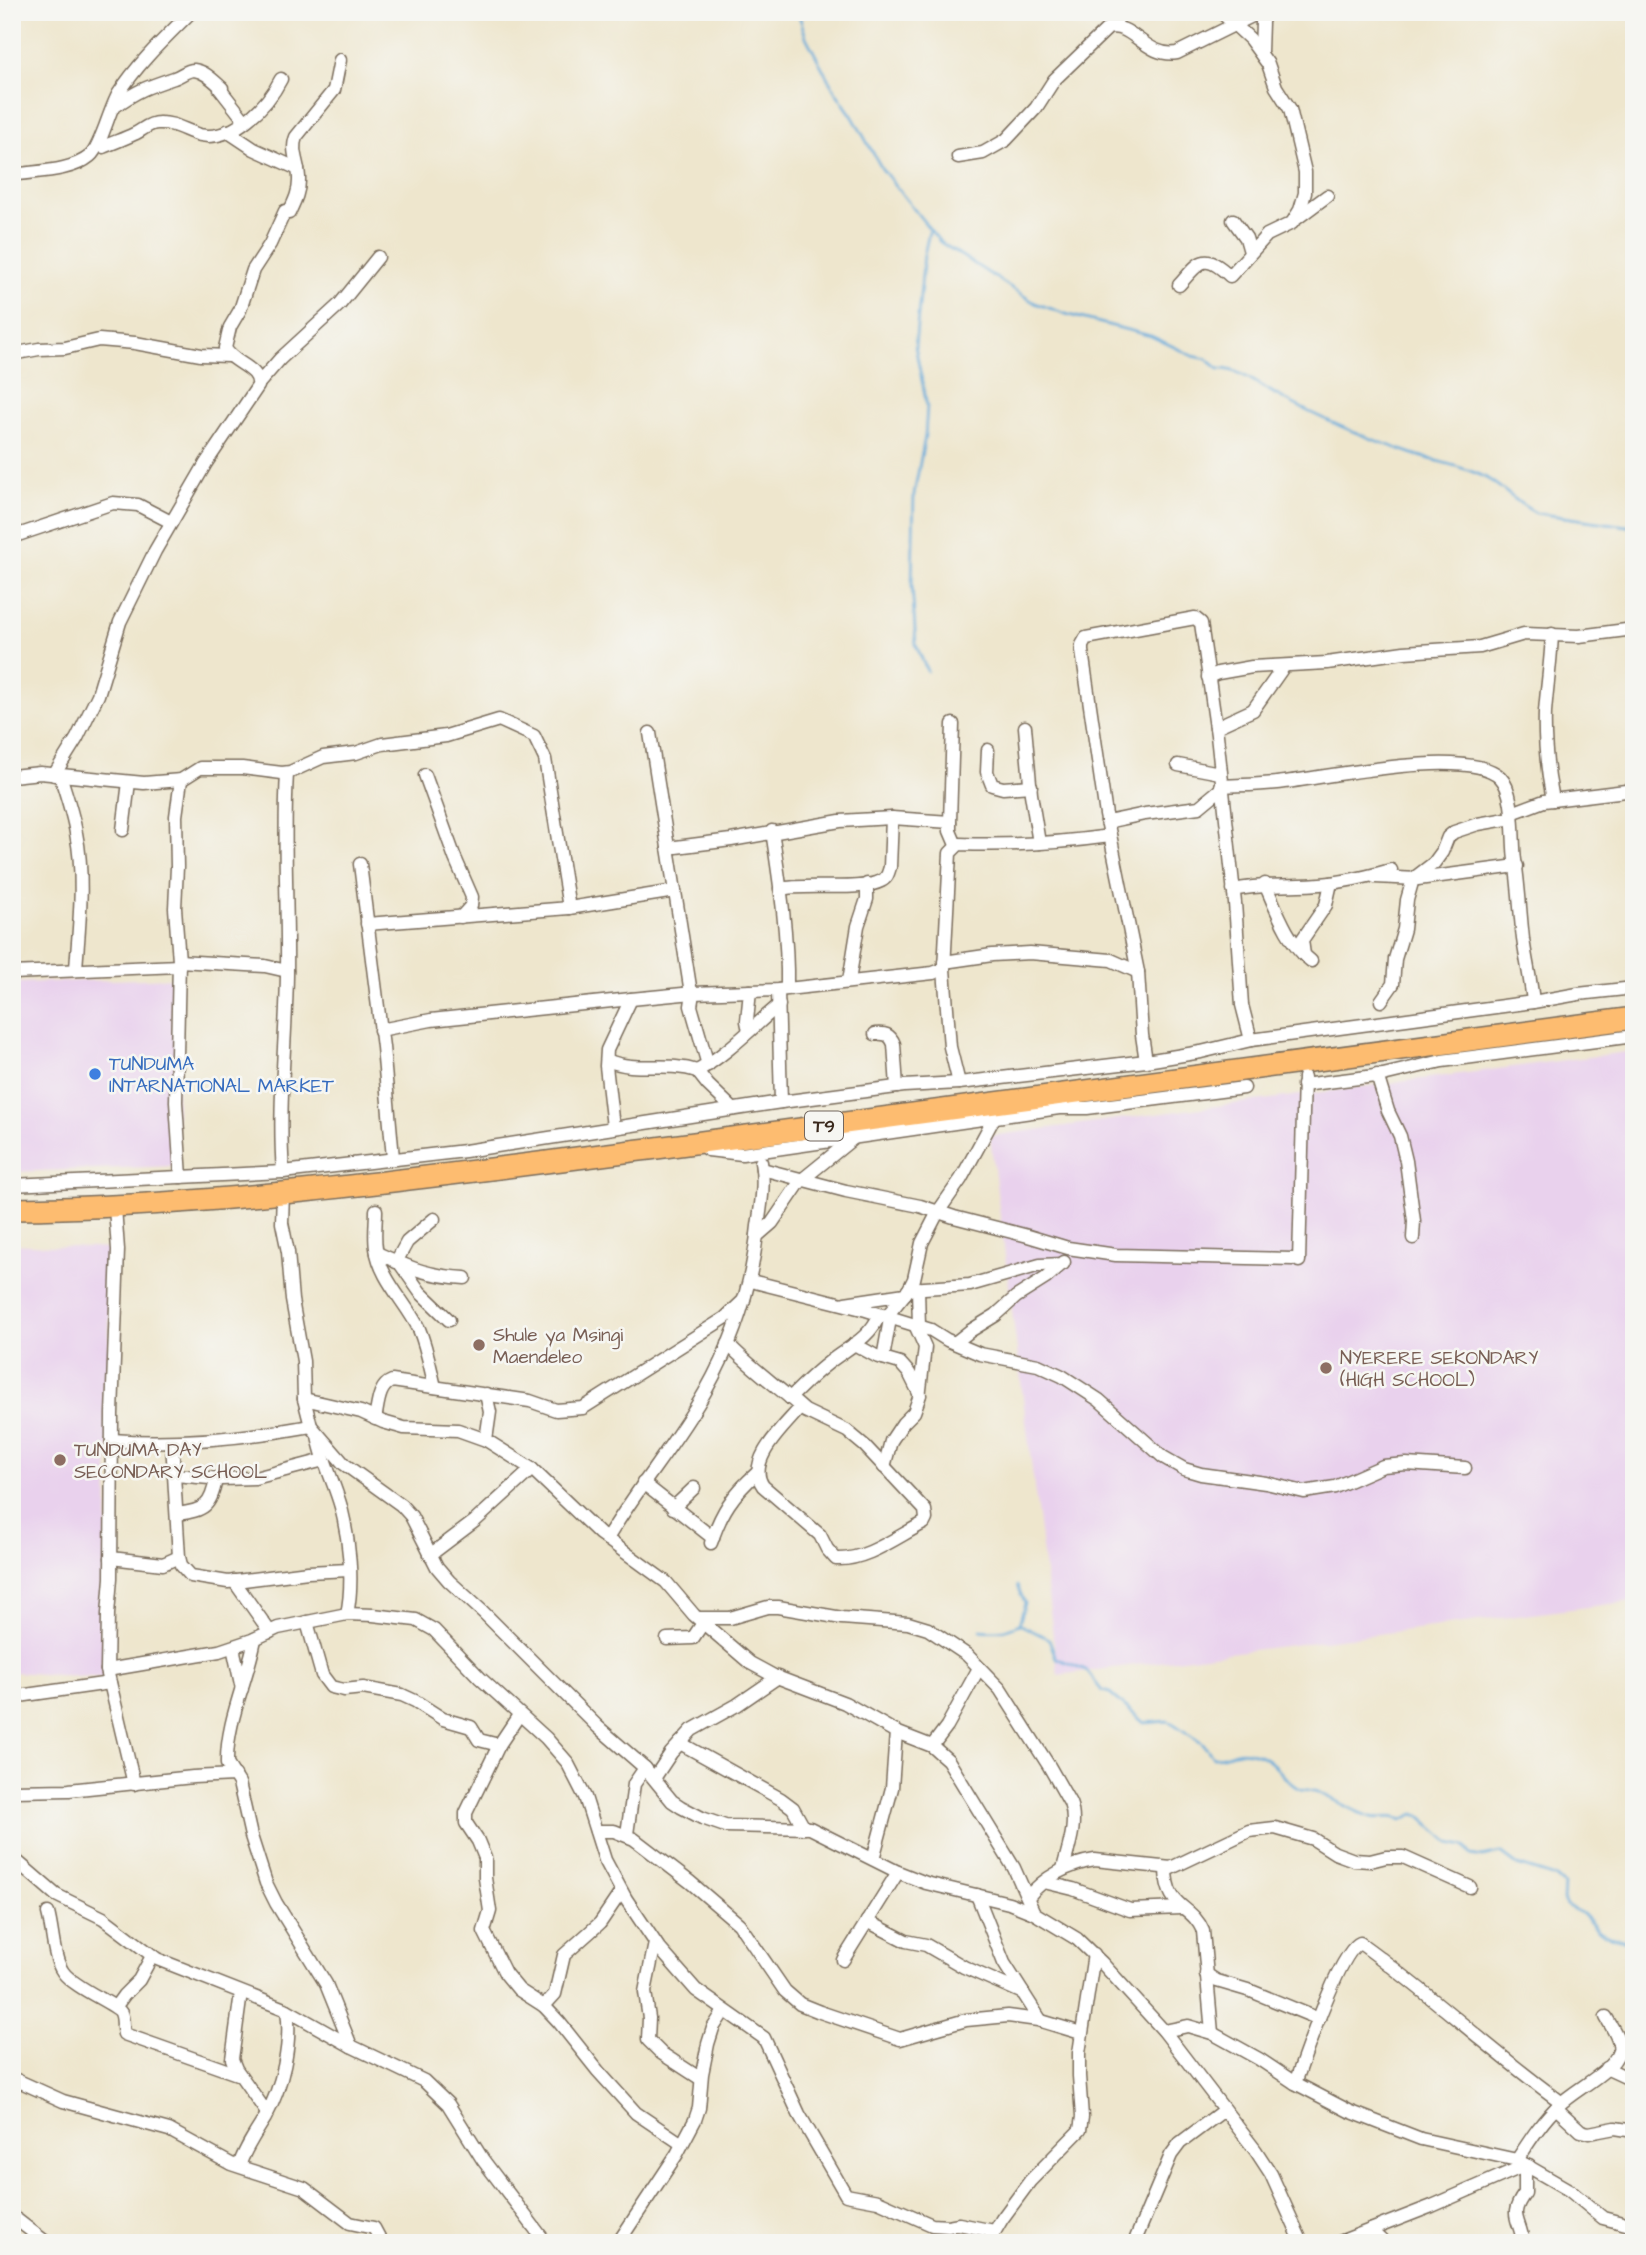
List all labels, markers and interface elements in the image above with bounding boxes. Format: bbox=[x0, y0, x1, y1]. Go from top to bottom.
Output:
place label: TUNDUMA INTARNATIONAL MARKET bbox=[109, 1051, 334, 1100]
marker: TUNDUMA INTARNATIONAL MARKET bbox=[87, 1066, 103, 1082]
road number: T9 bbox=[805, 1112, 843, 1140]
place label: Shule ya Msingi Maendeleo bbox=[493, 1322, 623, 1371]
marker: Shule ya Msingi Maendeleo bbox=[471, 1337, 487, 1353]
place label: NYERERE SEKONDARY (HIGH SCHOOL) bbox=[1340, 1345, 1538, 1394]
marker: NYERERE SEKONDARY (HIGH SCHOOL) bbox=[1318, 1360, 1334, 1376]
place label: TUNDUMA DAY SECONDARY SCHOOL bbox=[74, 1437, 267, 1486]
marker: TUNDUMA DAY SECONDARY SCHOOL bbox=[52, 1452, 68, 1468]

